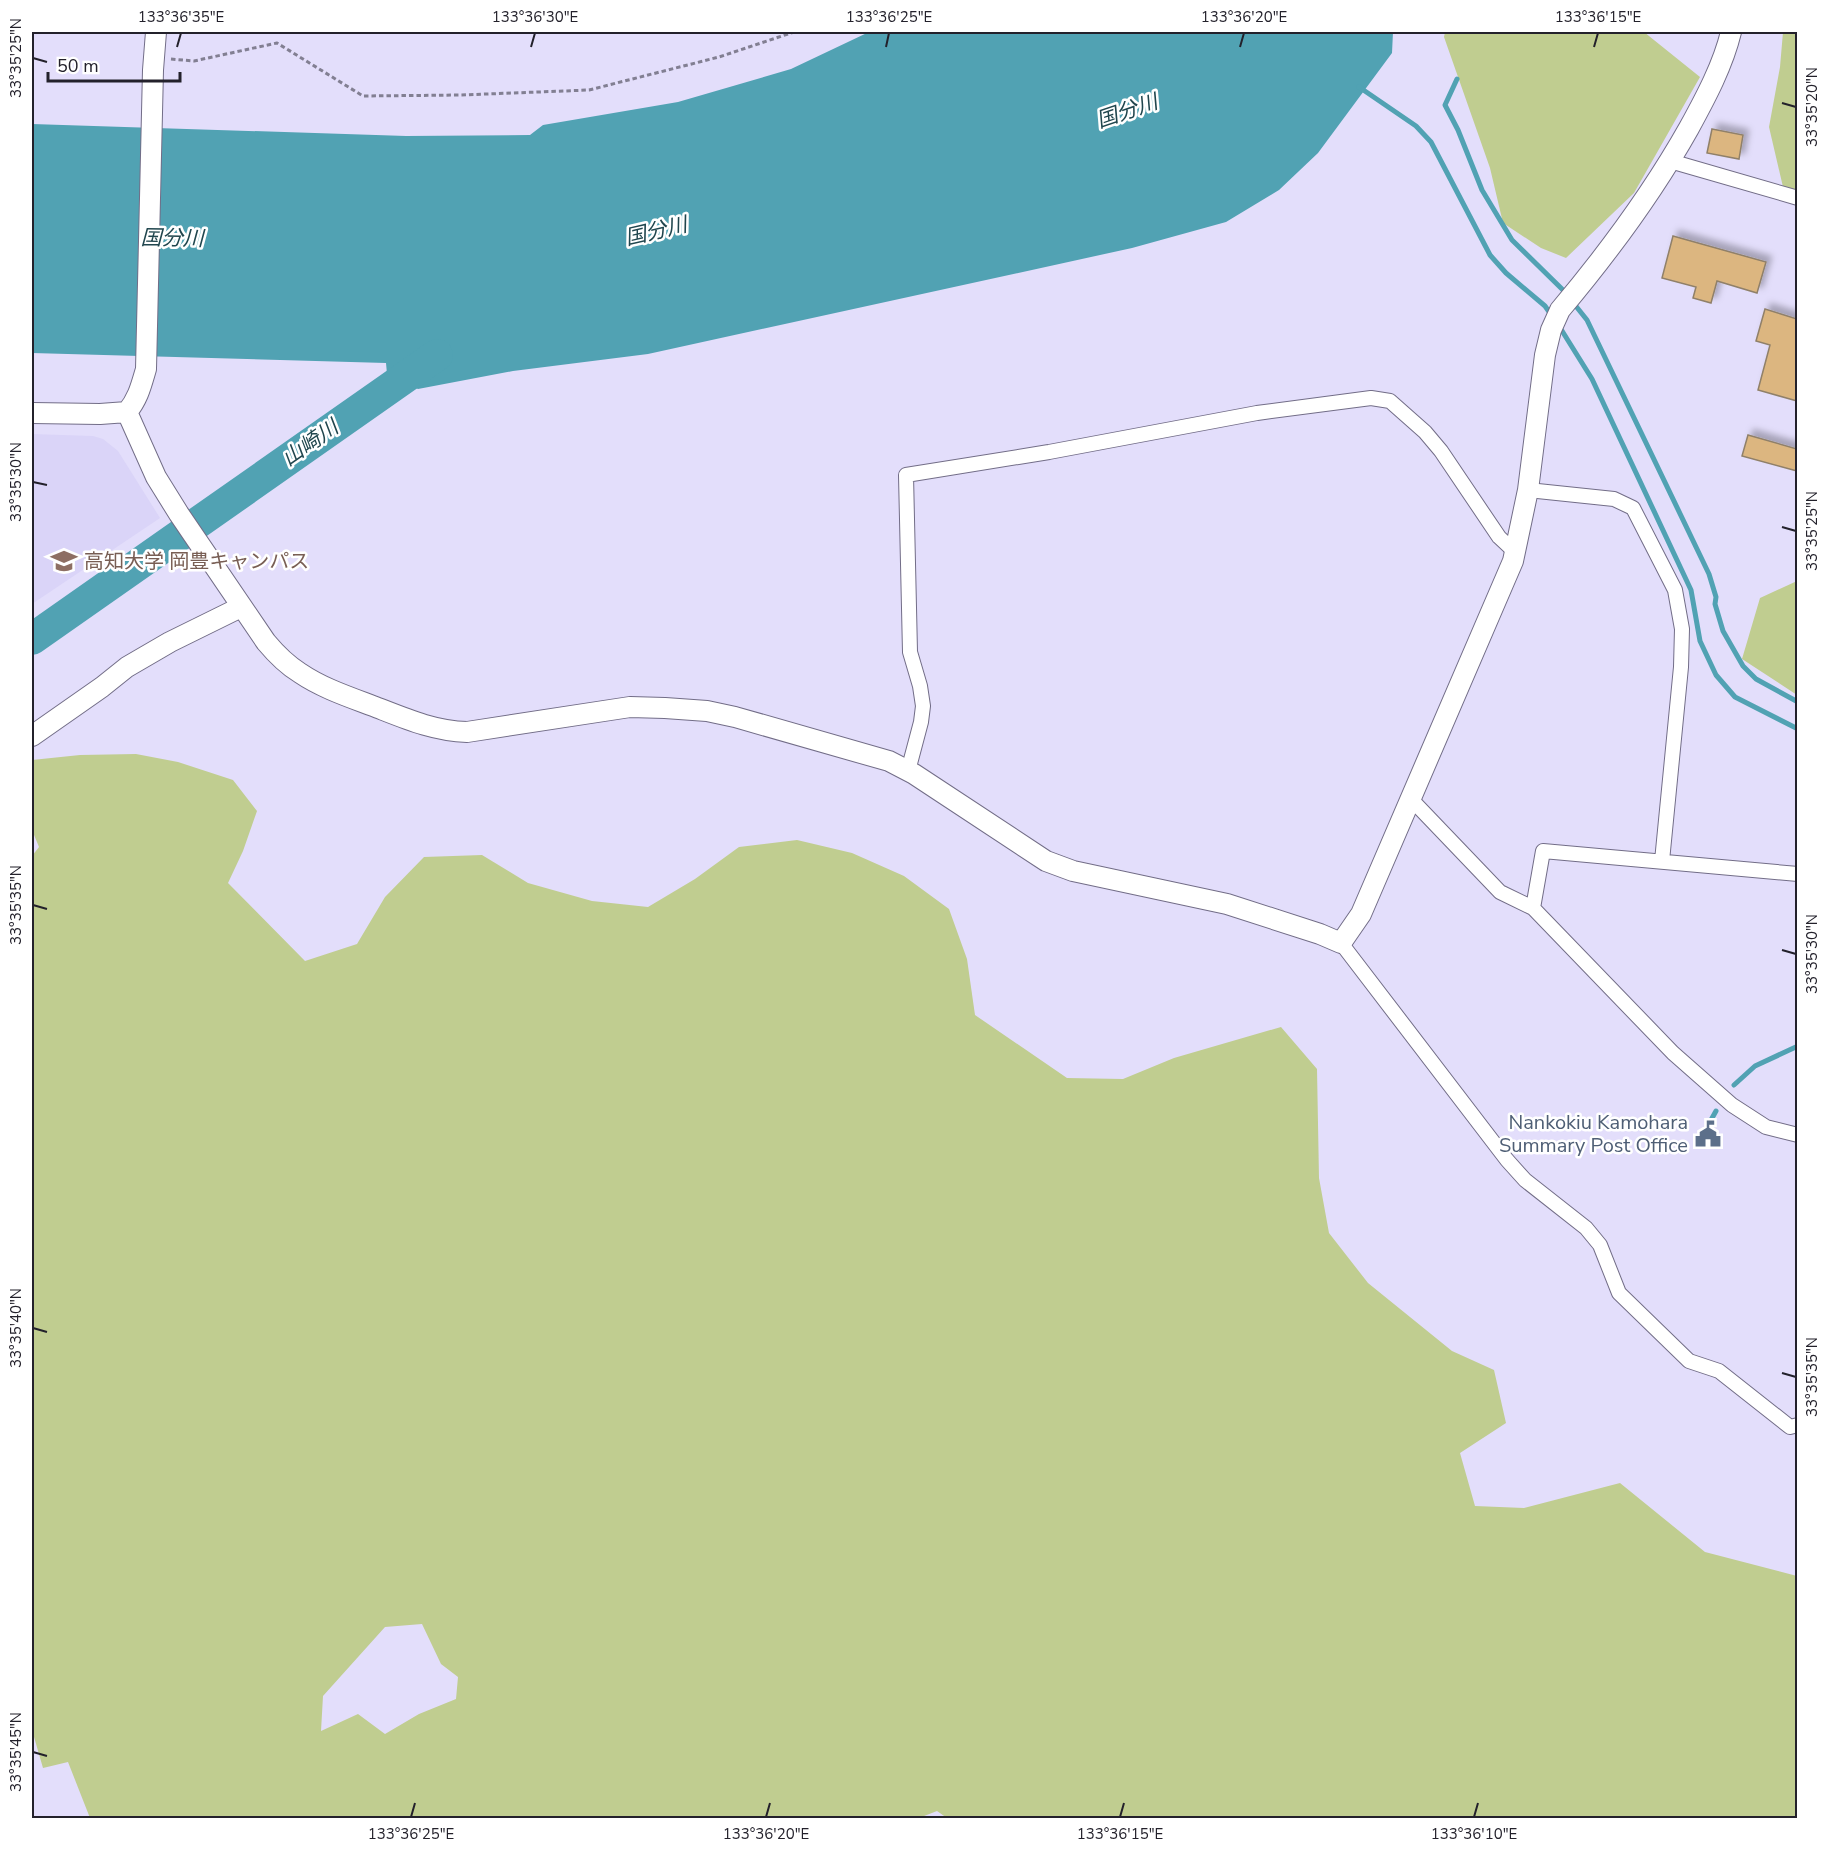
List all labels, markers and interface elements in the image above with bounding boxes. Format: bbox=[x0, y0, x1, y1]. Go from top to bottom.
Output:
text: 133°36'35"E bbox=[138, 7, 224, 27]
text: 133°36'30"E bbox=[492, 7, 578, 27]
text: 133°36'25"E bbox=[846, 7, 932, 27]
text: 133°36'20"E bbox=[1201, 7, 1287, 27]
text: 133°36'15"E bbox=[1555, 7, 1641, 27]
text: 33°35'25"N bbox=[6, 18, 26, 98]
scale bar bbox=[48, 45, 180, 83]
text: 50 m bbox=[57, 54, 99, 78]
text: 33°35'20"N bbox=[1802, 67, 1822, 147]
water label: 国分川 bbox=[1093, 87, 1163, 134]
water label: 国分川 bbox=[622, 210, 692, 252]
water label: 国分川 bbox=[140, 223, 206, 253]
water label: 山崎川 bbox=[276, 412, 345, 473]
text: 33°35'30"N bbox=[6, 442, 26, 522]
text: 33°35'25"N bbox=[1802, 491, 1822, 571]
school or university icon: 高知大学 岡豊キャンパス bbox=[49, 546, 79, 576]
place label: 高知大学 岡豊キャンパス bbox=[84, 548, 309, 575]
text: 33°35'35"N bbox=[6, 865, 26, 945]
text: 33°35'30"N bbox=[1802, 914, 1822, 994]
place label: Nankokiu Kamohara Summary Post Office bbox=[1499, 1109, 1688, 1159]
public building icon: Nankokiu Kamohara Summary Post Office bbox=[1693, 1119, 1723, 1149]
text: 33°35'40"N bbox=[6, 1288, 26, 1368]
text: 33°35'35"N bbox=[1802, 1337, 1822, 1417]
text: 33°35'45"N bbox=[6, 1712, 26, 1792]
text: 133°36'25"E bbox=[368, 1824, 454, 1844]
text: 133°36'20"E bbox=[723, 1824, 809, 1844]
text: 133°36'15"E bbox=[1077, 1824, 1163, 1844]
text: 133°36'10"E bbox=[1431, 1824, 1517, 1844]

